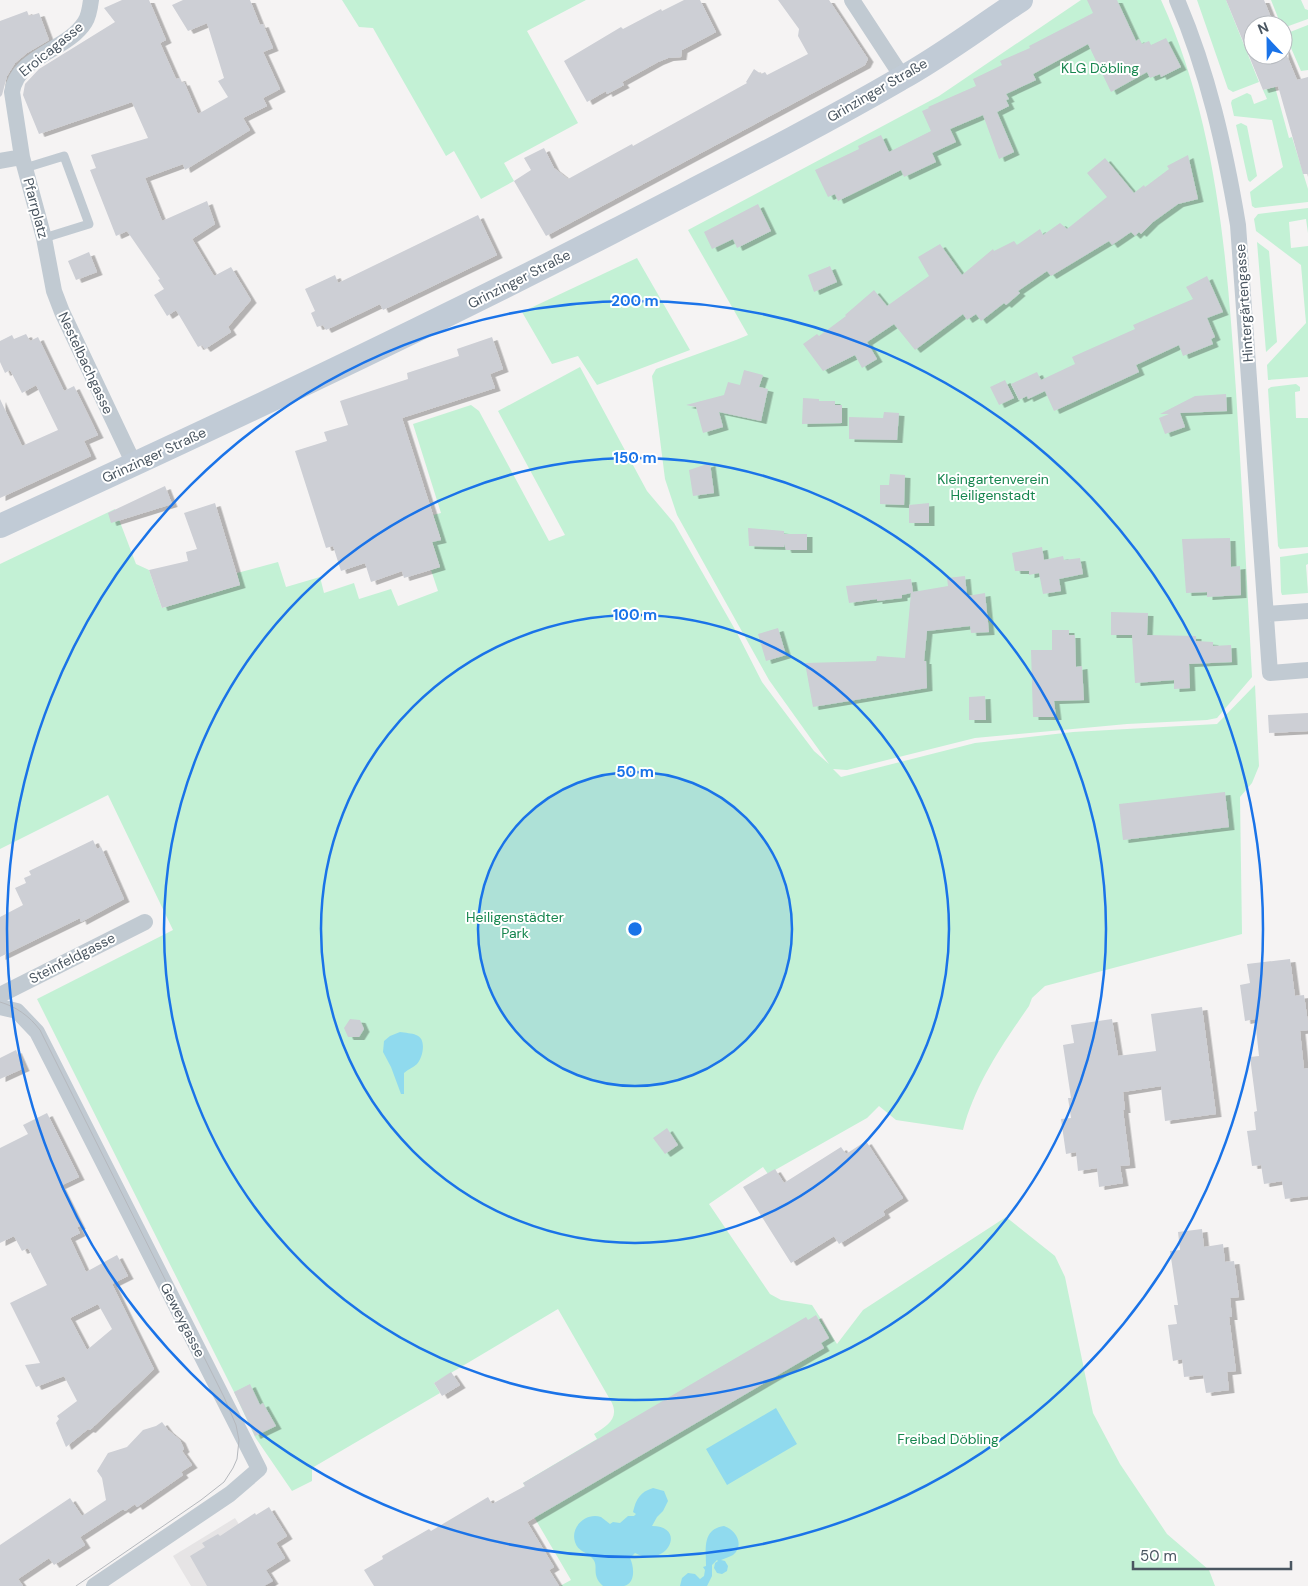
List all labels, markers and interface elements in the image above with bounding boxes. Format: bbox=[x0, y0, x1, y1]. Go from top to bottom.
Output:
north arrow bbox=[1243, 15, 1293, 65]
street label: Eroicagasse bbox=[15, 18, 87, 80]
text: N bbox=[1255, 18, 1271, 38]
street label: Grinzinger Straße bbox=[824, 54, 930, 126]
park label: KLG Döbling bbox=[1061, 59, 1139, 77]
street label: Pfarrplatz bbox=[19, 176, 53, 240]
street label: Hintergärtengasse bbox=[1231, 243, 1257, 363]
street label: Grinzinger Straße bbox=[465, 245, 573, 313]
text: 200 m bbox=[611, 291, 659, 311]
street label: Nestelbachgasse bbox=[54, 309, 118, 417]
street label: Grinzinger Straße bbox=[99, 423, 209, 487]
text: 150 m bbox=[614, 448, 657, 468]
park label: Kleingartenverein Heiligenstadt bbox=[937, 470, 1049, 504]
text: 100 m bbox=[613, 605, 657, 625]
text: 50 m bbox=[616, 762, 654, 782]
park label: Heiligenstädter Park bbox=[466, 908, 564, 942]
centre of rings bbox=[626, 920, 644, 938]
street label: Steinfeldgasse bbox=[26, 929, 118, 987]
street label: Geweygasse bbox=[157, 1280, 209, 1360]
park label: Freibad Döbling bbox=[897, 1430, 999, 1448]
scale bar bbox=[1133, 1538, 1290, 1570]
text: 50 m bbox=[1140, 1546, 1177, 1566]

